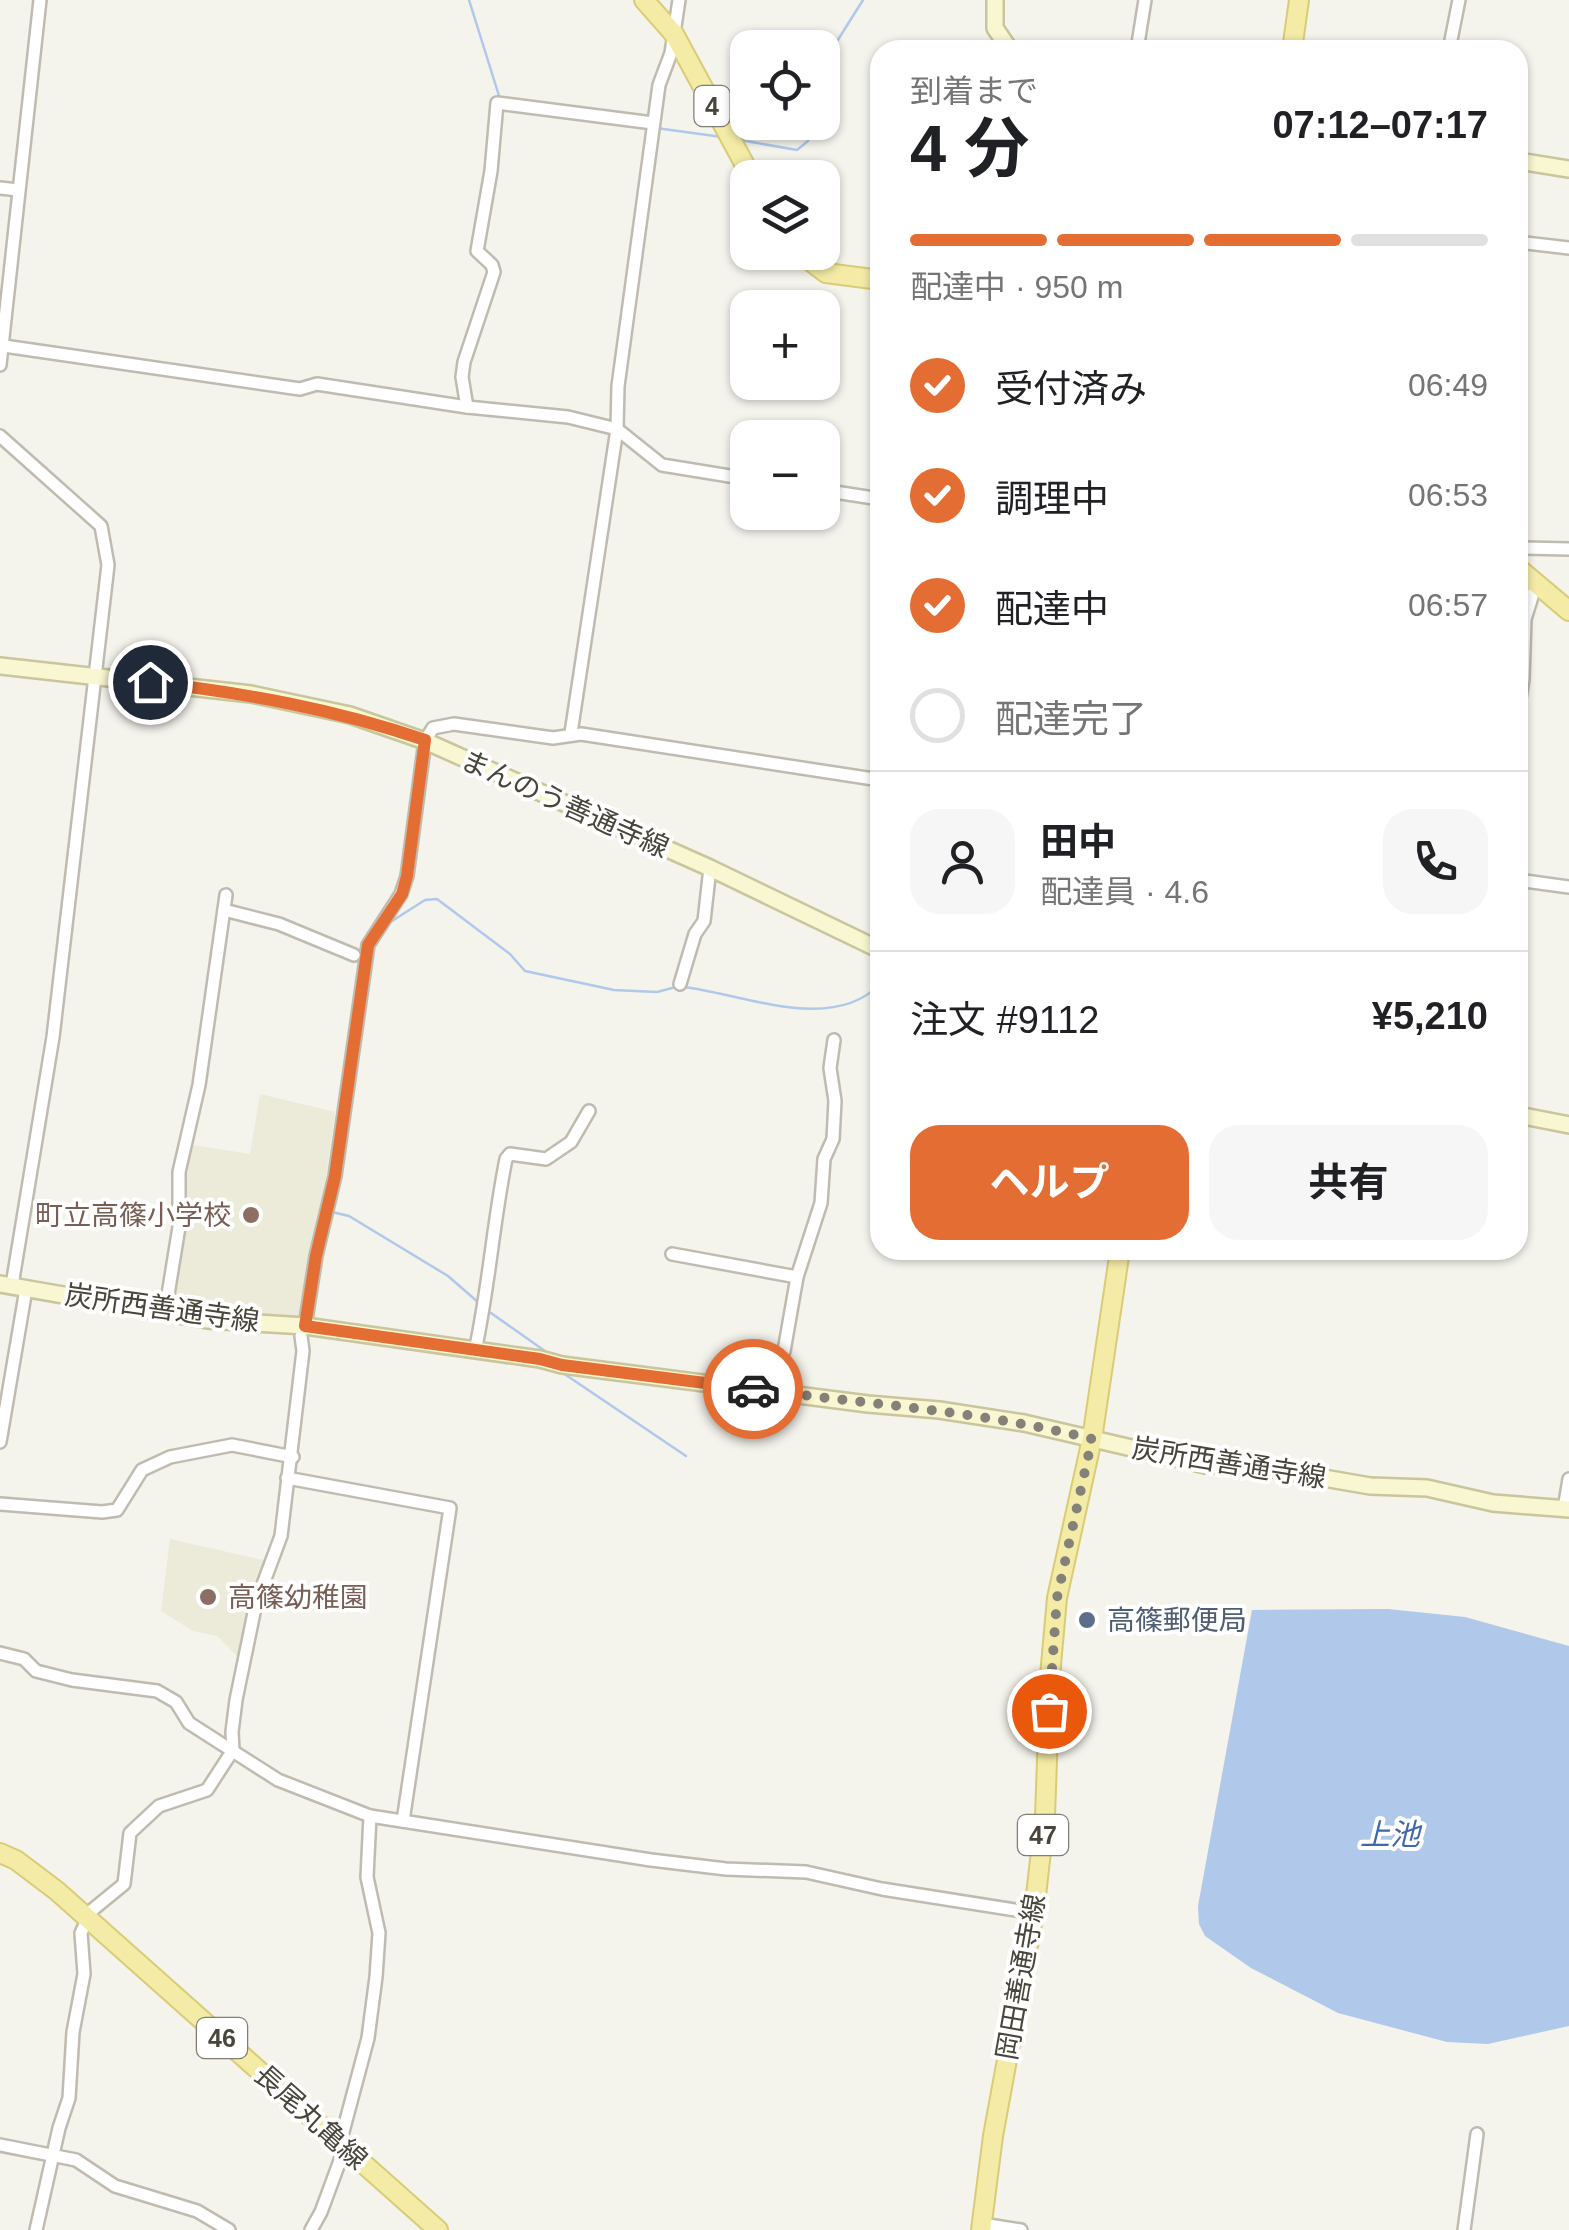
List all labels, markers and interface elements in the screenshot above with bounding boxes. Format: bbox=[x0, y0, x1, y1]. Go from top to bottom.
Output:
map controls bbox=[730, 30, 840, 530]
button: locate bbox=[730, 30, 840, 140]
text: 到着まで bbox=[910, 73, 1038, 109]
road number: 4 bbox=[694, 86, 730, 126]
text: 07:12–07:17 bbox=[1272, 104, 1488, 146]
text: 4 分 bbox=[910, 112, 1029, 185]
button: layers bbox=[730, 160, 840, 270]
text: 配達中 · 950 m bbox=[910, 269, 1123, 305]
button: + bbox=[730, 290, 840, 400]
icon: check bbox=[910, 358, 965, 413]
text: 06:49 bbox=[1408, 367, 1488, 403]
text: 受付済み bbox=[995, 368, 1147, 410]
button: − bbox=[730, 420, 840, 530]
icon: check bbox=[910, 468, 965, 523]
text: 06:53 bbox=[1408, 477, 1488, 513]
text: 調理中 bbox=[995, 478, 1109, 520]
icon: check bbox=[910, 578, 965, 633]
text: 06:57 bbox=[1408, 587, 1488, 623]
text: 配達中 bbox=[995, 588, 1109, 630]
pin bbox=[108, 640, 193, 725]
icon: home bbox=[123, 655, 178, 710]
text: 配達完了 bbox=[995, 698, 1147, 740]
street label: まんのう善通寺線 bbox=[456, 744, 674, 864]
button: person bbox=[910, 809, 1015, 914]
button: phone bbox=[1383, 809, 1488, 914]
text: 田中 bbox=[1040, 821, 1116, 863]
text: 配達員 · 4.6 bbox=[1040, 874, 1209, 910]
text: ¥5,210 bbox=[1372, 995, 1488, 1037]
text: 注文 #9112 bbox=[910, 999, 1099, 1041]
button: ヘルプ bbox=[910, 1125, 1189, 1240]
button: 共有 bbox=[1209, 1125, 1488, 1240]
place label: 町立高篠小学校 bbox=[35, 1200, 231, 1231]
marker: 町立高篠小学校 bbox=[240, 1204, 262, 1226]
street label: 炭所西善通寺線 bbox=[63, 1279, 261, 1337]
courier bbox=[703, 1339, 803, 1439]
icon: car bbox=[726, 1362, 781, 1417]
street label: 炭所西善通寺線 bbox=[1130, 1432, 1328, 1494]
place label: 高篠幼稚園 bbox=[228, 1582, 368, 1613]
marker: 高篠幼稚園 bbox=[197, 1586, 219, 1608]
place label: 高篠郵便局 bbox=[1107, 1605, 1247, 1636]
marker: 高篠郵便局 bbox=[1076, 1609, 1098, 1631]
pin bbox=[1007, 1669, 1092, 1754]
icon: bag bbox=[1022, 1684, 1077, 1739]
road number: 47 bbox=[1018, 1815, 1068, 1855]
water label: 上池 bbox=[1360, 1818, 1423, 1851]
street label: 岡田善通寺線 bbox=[991, 1892, 1051, 2062]
road number: 46 bbox=[197, 2018, 247, 2058]
street label: 長尾丸亀線 bbox=[249, 2059, 373, 2175]

